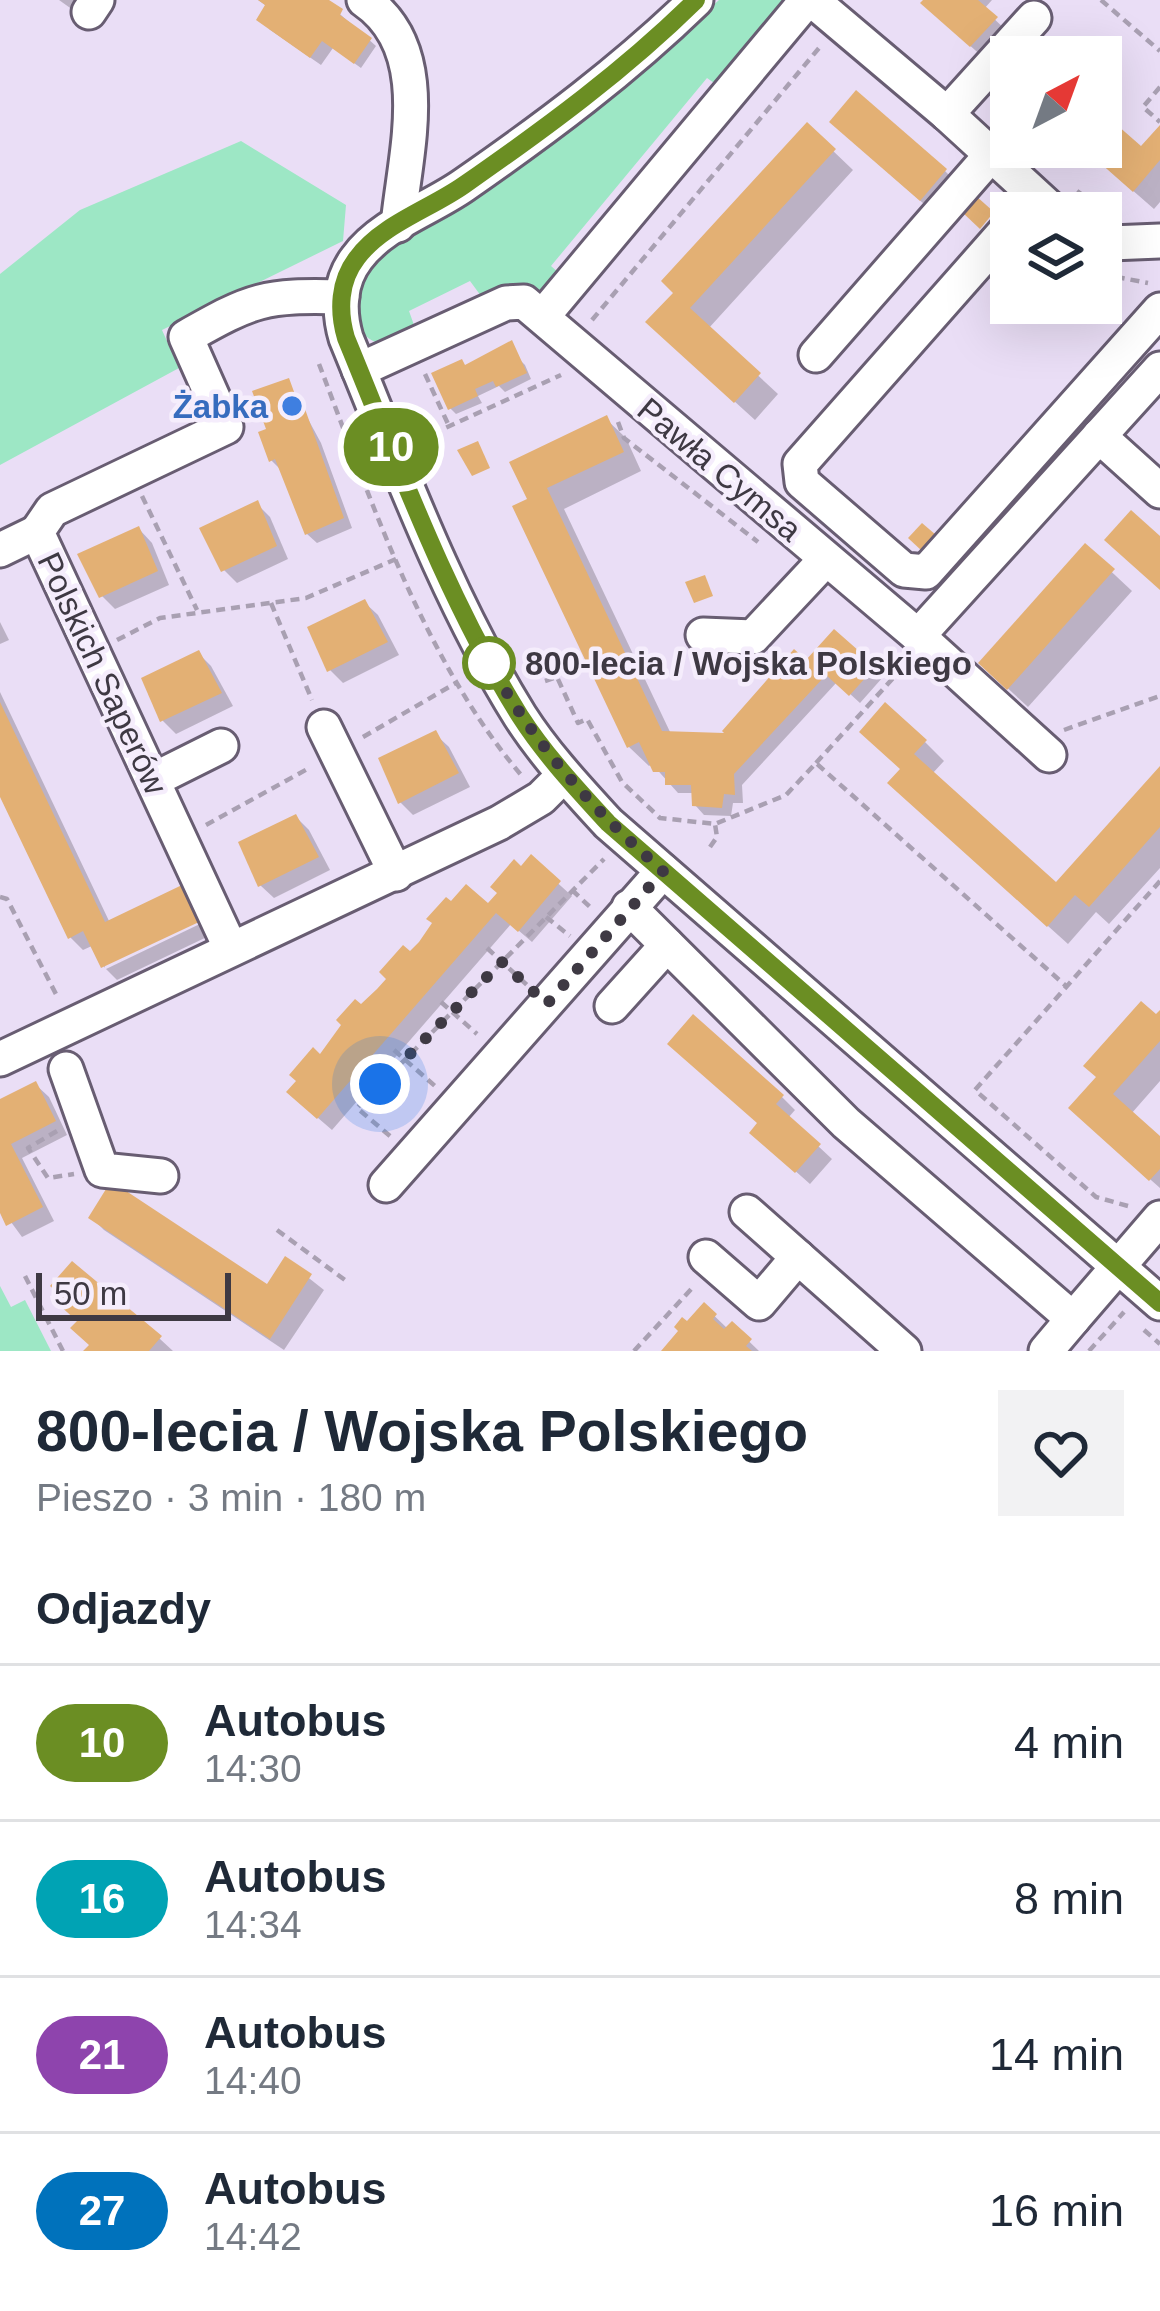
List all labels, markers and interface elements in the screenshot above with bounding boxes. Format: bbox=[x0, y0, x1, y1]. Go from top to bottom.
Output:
north arrow bbox=[990, 36, 1122, 168]
map controls bbox=[990, 36, 1122, 324]
button: layers bbox=[990, 192, 1122, 324]
place label: Żabka bbox=[173, 388, 269, 425]
street label: Pawła Cymsa bbox=[631, 390, 809, 549]
marker: Żabka bbox=[279, 393, 305, 419]
line badge: 10 bbox=[337, 408, 445, 486]
text: 10 bbox=[368, 423, 414, 470]
street label: Polskich Saperów bbox=[30, 547, 175, 800]
marker: 800-lecia / Wojska Polskiego bbox=[464, 638, 514, 688]
place label: 800-lecia / Wojska Polskiego bbox=[525, 645, 972, 682]
your location bbox=[350, 1054, 410, 1114]
scale bar bbox=[36, 1267, 231, 1320]
text: 50 m bbox=[54, 1275, 127, 1312]
button: heart bbox=[998, 1390, 1124, 1516]
text: 800-lecia / Wojska Polskiego bbox=[36, 1399, 808, 1463]
text: Pieszo · 3 min · 180 m bbox=[36, 1476, 426, 1519]
text: Odjazdy bbox=[36, 1583, 211, 1634]
text: Autobus bbox=[204, 1695, 386, 1746]
text: 4 min bbox=[1014, 1717, 1124, 1768]
text: 10 bbox=[79, 1719, 125, 1766]
text: 14:30 bbox=[204, 1747, 302, 1790]
text: Autobus bbox=[204, 1851, 386, 1902]
text: 8 min bbox=[1014, 1873, 1124, 1924]
text: 16 bbox=[79, 1875, 125, 1922]
text: 14:34 bbox=[204, 1903, 302, 1946]
text: Autobus bbox=[204, 2007, 386, 2058]
text: 14 min bbox=[989, 2029, 1124, 2080]
text: 21 bbox=[79, 2031, 125, 2078]
text: 14:40 bbox=[204, 2059, 302, 2102]
text: Autobus bbox=[204, 2163, 386, 2214]
text: 16 min bbox=[989, 2185, 1124, 2236]
text: 27 bbox=[79, 2187, 125, 2234]
text: 14:42 bbox=[204, 2215, 302, 2258]

